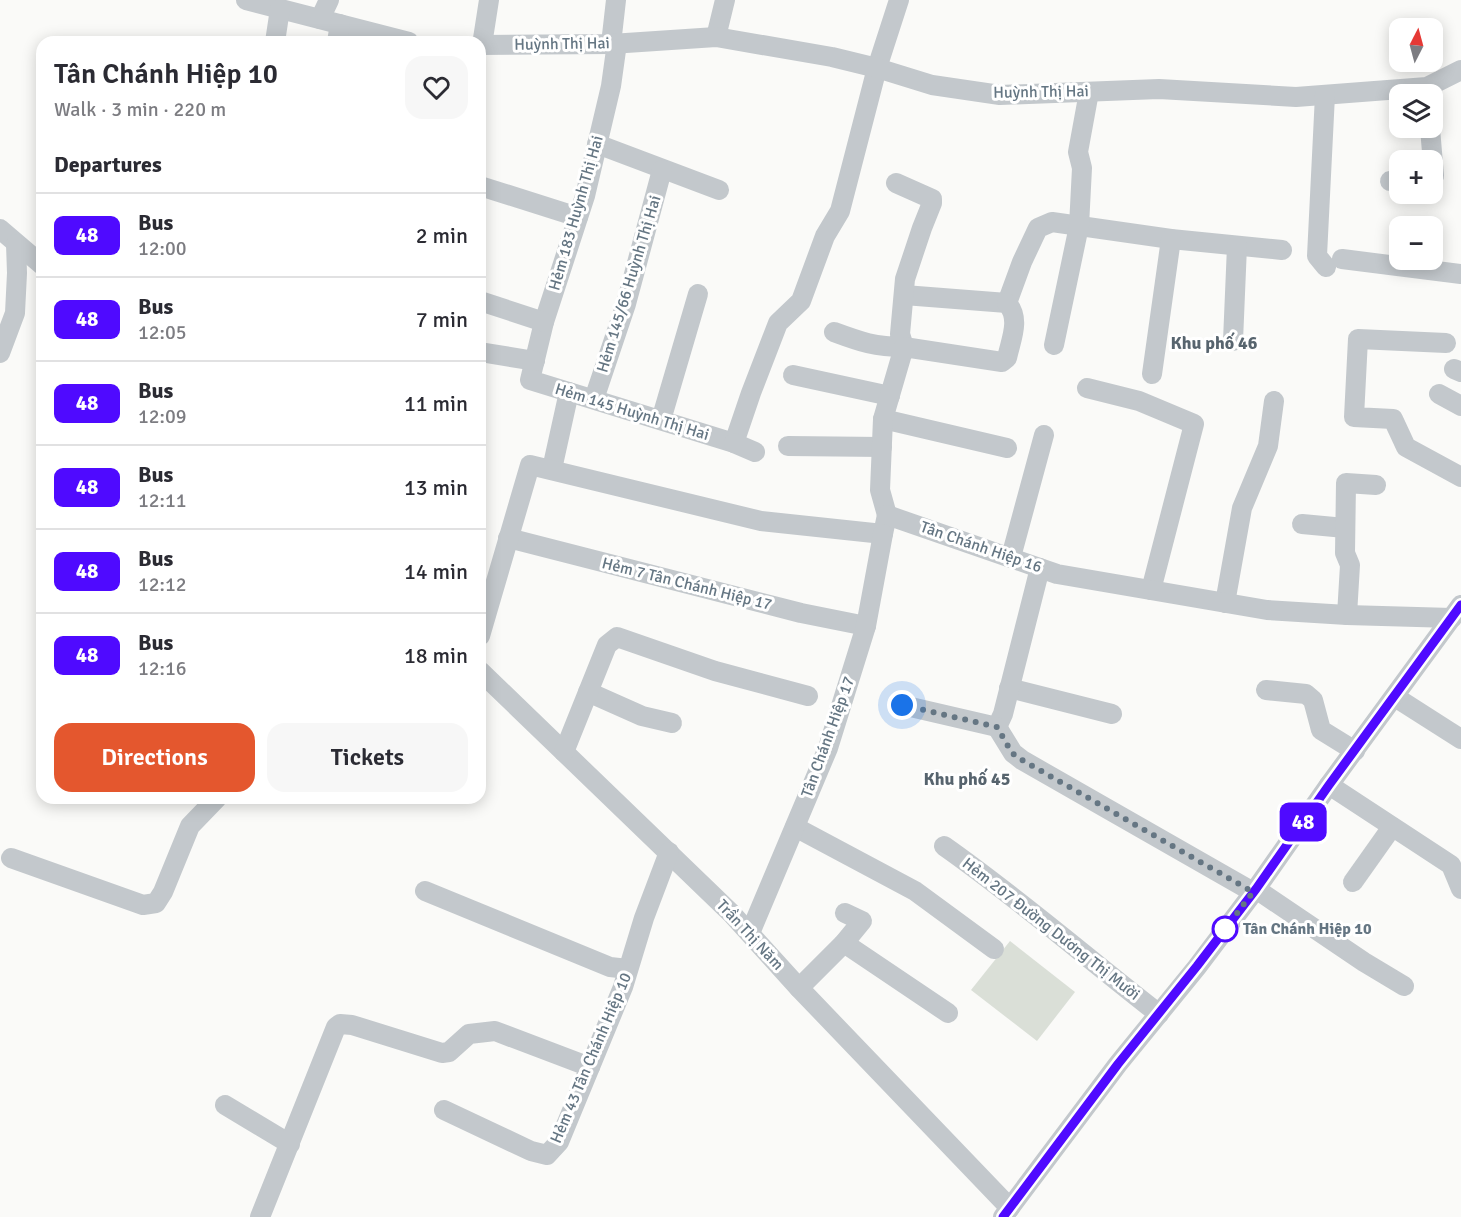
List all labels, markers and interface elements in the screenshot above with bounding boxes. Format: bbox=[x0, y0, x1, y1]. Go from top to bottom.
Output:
north arrow bbox=[1389, 18, 1443, 72]
map controls bbox=[1389, 18, 1443, 270]
street label: Huỳnh Thị Hai bbox=[514, 33, 610, 55]
button: heart bbox=[405, 56, 468, 119]
text: Tân Chánh Hiệp 10 bbox=[54, 57, 278, 91]
street label: Huỳnh Thị Hai bbox=[993, 81, 1089, 103]
button: layers bbox=[1389, 84, 1443, 138]
text: Walk · 3 min · 220 m bbox=[54, 97, 226, 122]
street label: Hẻm 183 Huỳnh Thị Hai bbox=[544, 133, 608, 293]
button: + bbox=[1389, 150, 1443, 204]
text: Departures bbox=[54, 151, 162, 178]
street label: Hẻm 145/66 Huỳnh Thị Hai bbox=[593, 193, 665, 375]
text: Bus bbox=[138, 209, 173, 236]
button: − bbox=[1389, 216, 1443, 270]
text: 48 bbox=[76, 222, 98, 248]
text: 2 min bbox=[416, 222, 468, 249]
text: 12:00 bbox=[138, 236, 187, 261]
text: Bus bbox=[138, 293, 173, 320]
text: 48 bbox=[76, 306, 98, 332]
text: 7 min bbox=[416, 306, 468, 333]
text: 12:05 bbox=[138, 320, 187, 345]
district label: Khu phố 46 bbox=[1170, 332, 1258, 354]
text: Bus bbox=[138, 377, 173, 404]
street label: Hẻm 145 Huỳnh Thị Hai bbox=[552, 379, 712, 445]
text: 48 bbox=[76, 390, 98, 416]
text: 11 min bbox=[404, 390, 468, 417]
text: 12:09 bbox=[138, 404, 187, 429]
text: Bus bbox=[138, 461, 173, 488]
text: 48 bbox=[76, 474, 98, 500]
text: 13 min bbox=[404, 474, 468, 501]
text: 12:11 bbox=[138, 488, 187, 513]
street label: Tân Chánh Hiệp 16 bbox=[918, 517, 1044, 577]
text: Bus bbox=[138, 545, 173, 572]
street label: Hẻm 7 Tân Chánh Hiệp 17 bbox=[600, 553, 774, 615]
text: 48 bbox=[76, 558, 98, 584]
text: 14 min bbox=[404, 558, 468, 585]
text: 12:12 bbox=[138, 572, 187, 597]
text: Bus bbox=[138, 629, 173, 656]
text: 48 bbox=[76, 642, 98, 668]
text: 18 min bbox=[404, 642, 468, 669]
text: 12:16 bbox=[138, 656, 187, 681]
street label: Tân Chánh Hiệp 17 bbox=[797, 674, 859, 800]
your location bbox=[887, 690, 917, 720]
button: Directions bbox=[54, 723, 255, 792]
button: Tickets bbox=[267, 723, 468, 792]
district label: Khu phố 45 bbox=[923, 768, 1011, 790]
line badge: 48 bbox=[1276, 802, 1330, 842]
text: 48 bbox=[1292, 809, 1314, 835]
street label: Hẻm 207 Đường Dương Thị Mười bbox=[958, 853, 1144, 1005]
street label: Trần Thị Năm bbox=[712, 895, 788, 975]
marker: Tân Chánh Hiệp 10 bbox=[1212, 916, 1238, 942]
place label: Tân Chánh Hiệp 10 bbox=[1243, 919, 1372, 939]
street label: Hẻm 43 Tân Chánh Hiệp 10 bbox=[546, 970, 636, 1146]

